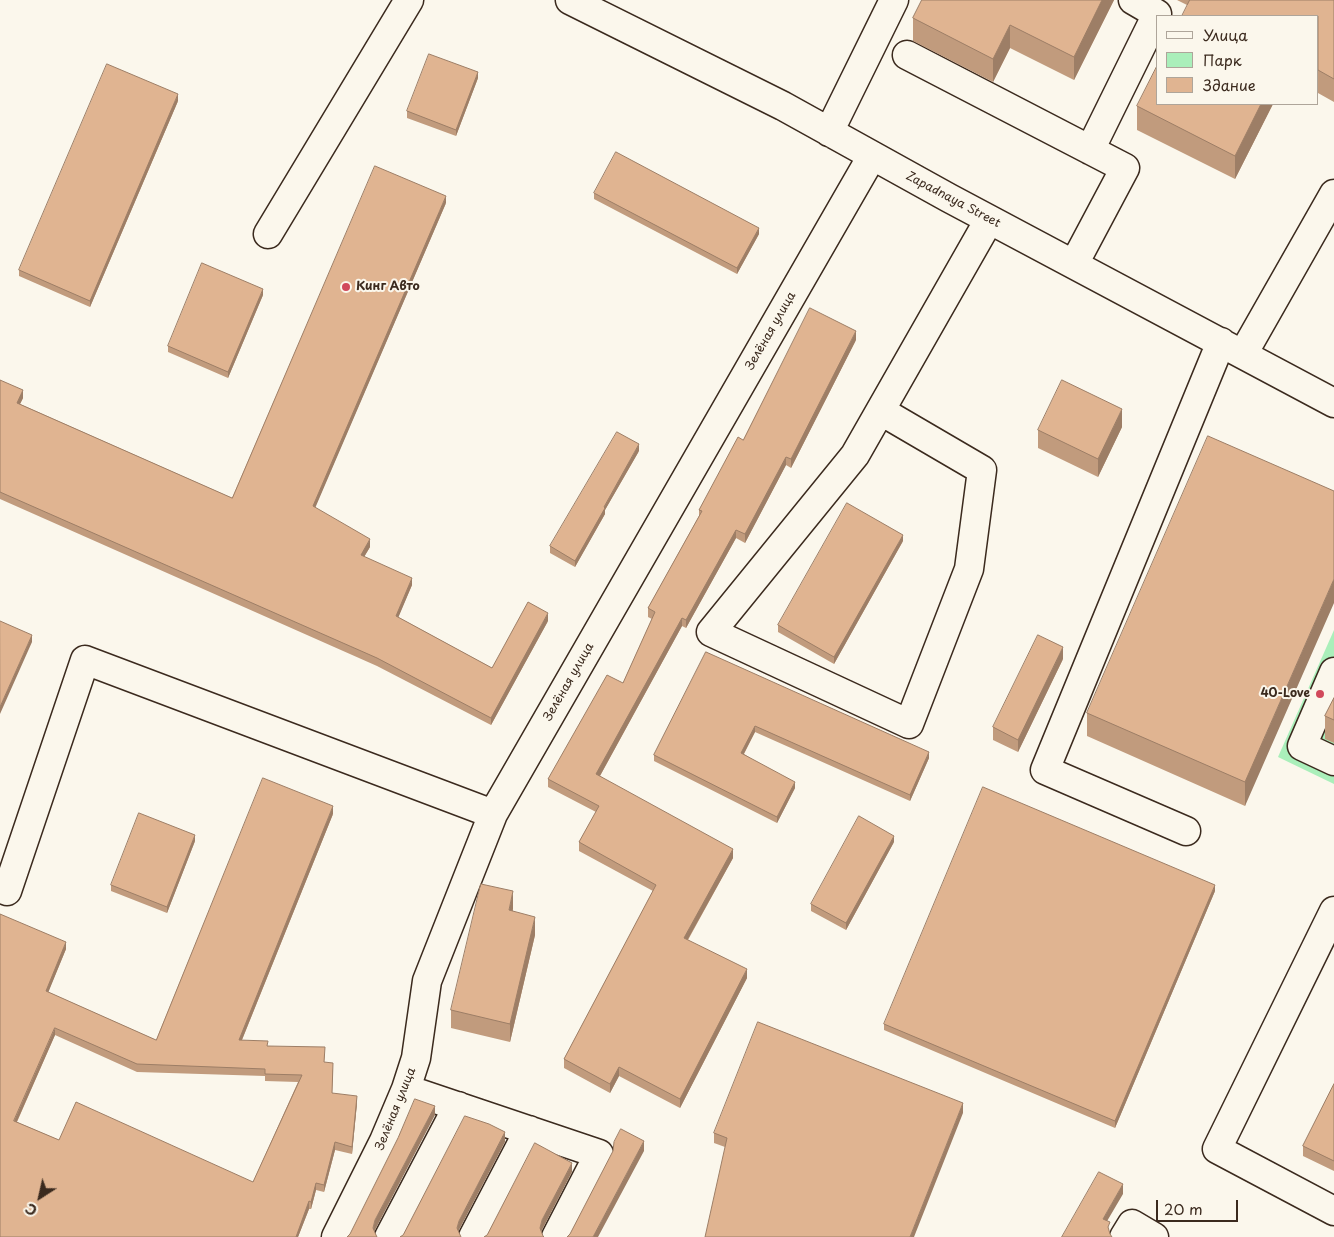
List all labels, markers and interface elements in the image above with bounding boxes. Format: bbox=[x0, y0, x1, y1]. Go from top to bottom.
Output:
legend bbox=[1156, 15, 1319, 105]
text: Улица bbox=[1203, 23, 1248, 46]
text: Парк bbox=[1203, 48, 1242, 71]
text: Здание bbox=[1203, 73, 1256, 96]
street label: Zapadnaya Street bbox=[903, 169, 1003, 231]
place label: Кинг Авто bbox=[356, 280, 420, 294]
marker: Кинг Авто bbox=[340, 281, 352, 293]
street label: Зелёная улица bbox=[743, 289, 799, 373]
street label: Зелёная улица bbox=[541, 640, 597, 724]
place label: 40-Love bbox=[1260, 687, 1310, 701]
marker: 40-Love bbox=[1314, 688, 1326, 700]
street label: Зелёная улица bbox=[373, 1066, 419, 1152]
north arrow bbox=[15, 1172, 65, 1222]
scale bar bbox=[1159, 1190, 1242, 1222]
text: 20 m bbox=[1164, 1197, 1203, 1220]
text: С bbox=[21, 1198, 41, 1221]

